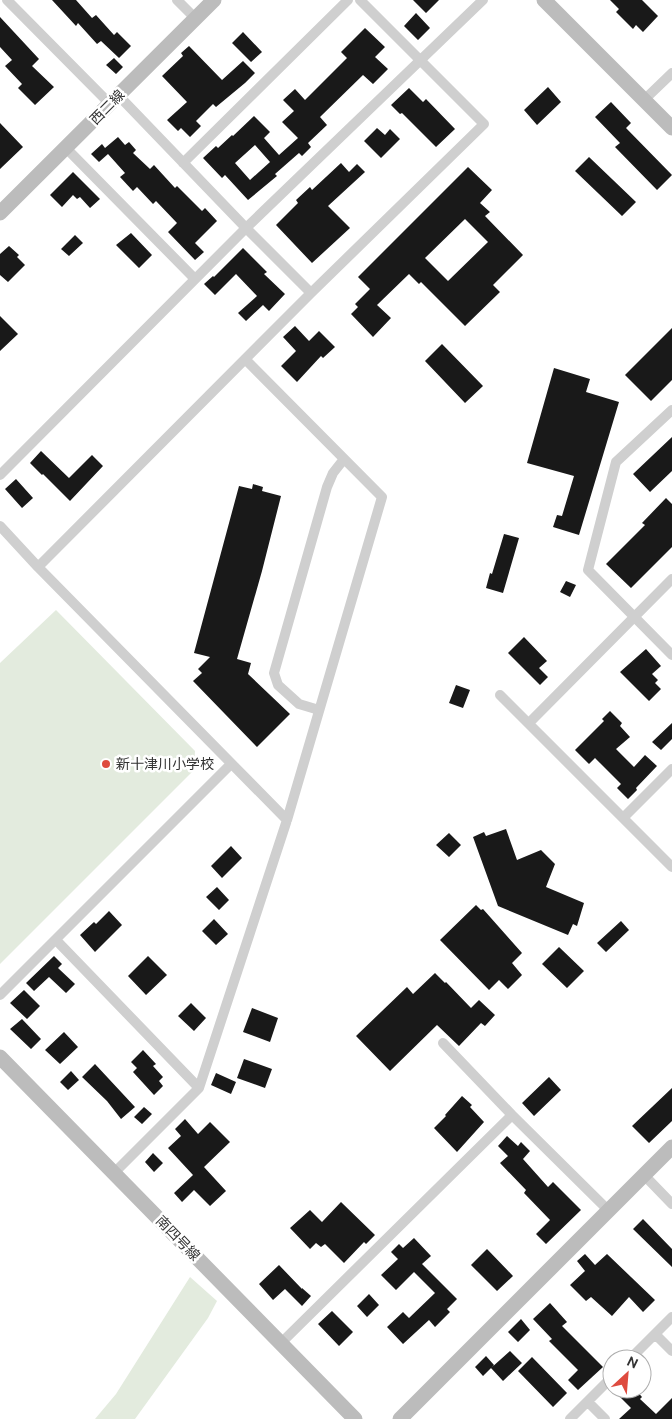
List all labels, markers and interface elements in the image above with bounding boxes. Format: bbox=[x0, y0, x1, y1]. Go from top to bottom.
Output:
street label: 西二線 bbox=[86, 86, 128, 128]
place label: 新十津川小学校 bbox=[116, 756, 214, 772]
marker: 新十津川小学校 bbox=[100, 758, 112, 770]
street label: 南四号線 bbox=[153, 1212, 203, 1264]
north arrow bbox=[602, 1349, 652, 1399]
text: N bbox=[624, 1353, 641, 1372]

